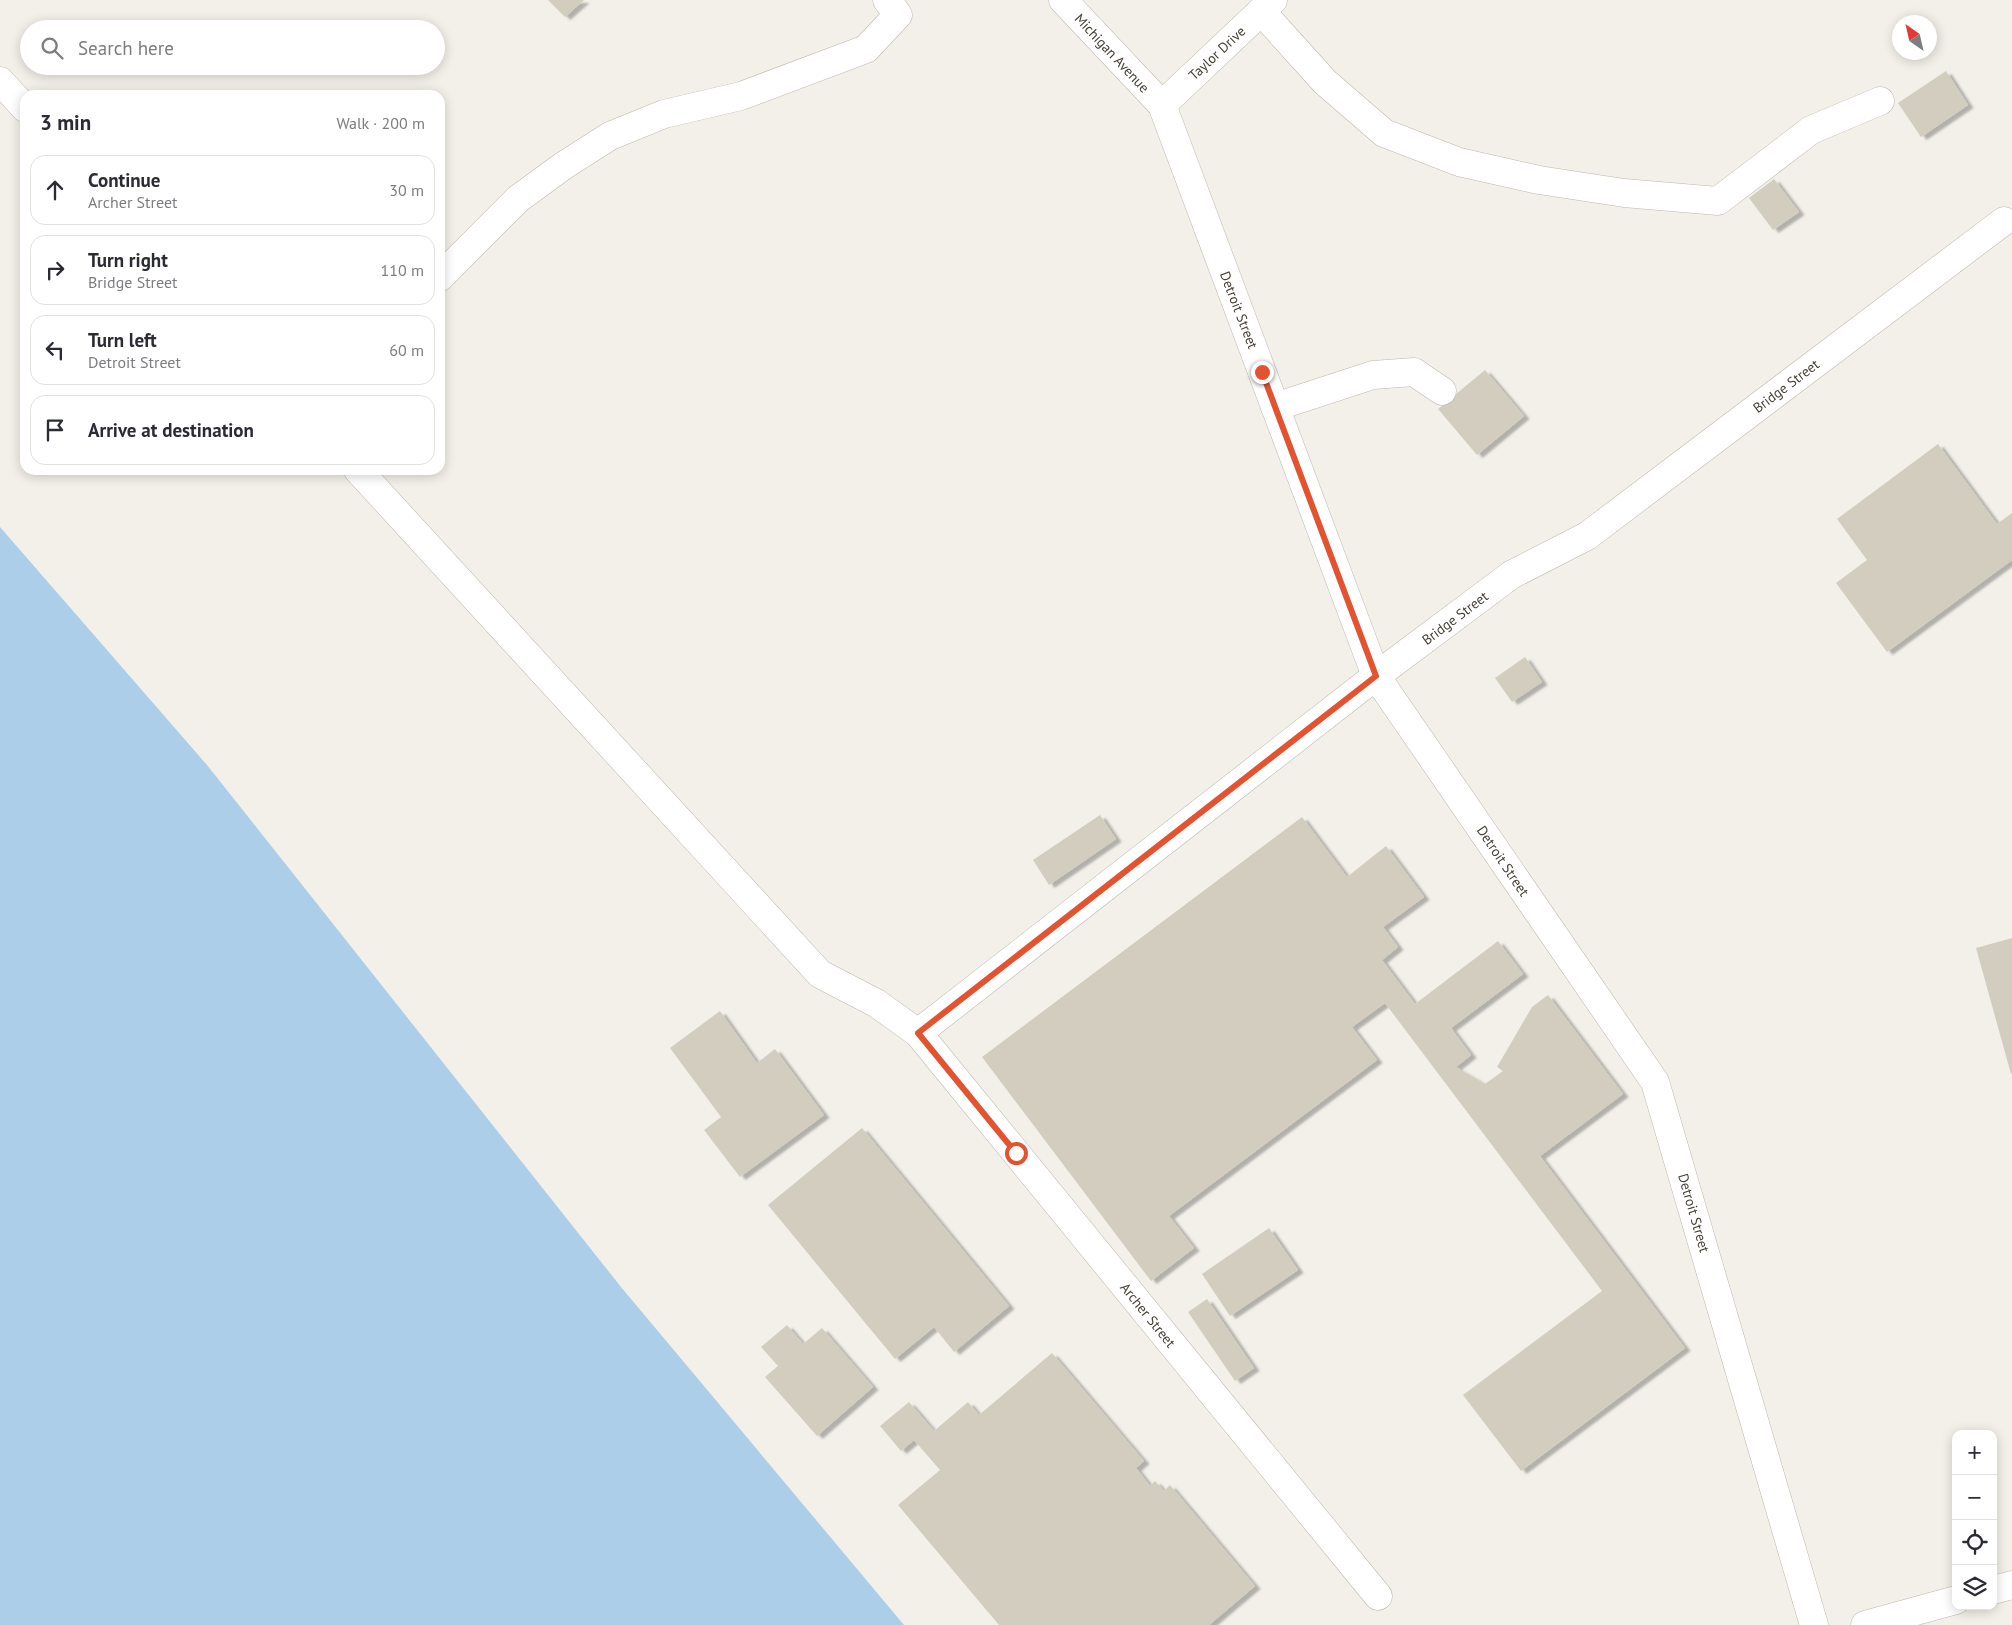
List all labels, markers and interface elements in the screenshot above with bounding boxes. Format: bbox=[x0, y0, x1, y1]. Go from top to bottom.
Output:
street label: Michigan Avenue bbox=[1071, 10, 1153, 96]
north arrow bbox=[1892, 15, 1937, 60]
search box bbox=[20, 20, 445, 75]
street label: Taylor Drive bbox=[1185, 22, 1249, 84]
icon: search bbox=[38, 34, 66, 62]
text: Search here bbox=[78, 36, 174, 60]
text: 3 min bbox=[40, 109, 91, 136]
text: Walk · 200 m bbox=[336, 113, 425, 133]
text: Continue bbox=[88, 168, 160, 192]
icon: ahead bbox=[41, 176, 69, 204]
text: 30 m bbox=[389, 180, 424, 200]
text: Archer Street bbox=[88, 192, 177, 212]
text: Turn right bbox=[88, 248, 168, 272]
icon: right bbox=[41, 256, 69, 284]
text: 110 m bbox=[381, 260, 424, 280]
street label: Detroit Street bbox=[1216, 269, 1262, 351]
text: Bridge Street bbox=[88, 272, 178, 292]
text: Turn left bbox=[88, 328, 157, 352]
icon: left bbox=[41, 336, 69, 364]
text: 60 m bbox=[389, 340, 424, 360]
text: Detroit Street bbox=[88, 352, 181, 372]
street label: Bridge Street bbox=[1749, 355, 1823, 417]
route end bbox=[1251, 361, 1274, 384]
icon: arrive bbox=[41, 416, 69, 444]
text: Arrive at destination bbox=[88, 418, 254, 442]
street label: Bridge Street bbox=[1418, 587, 1492, 649]
street label: Detroit Street bbox=[1473, 822, 1533, 900]
route start bbox=[1005, 1142, 1028, 1165]
street label: Detroit Street bbox=[1674, 1171, 1714, 1255]
street label: Archer Street bbox=[1116, 1279, 1180, 1351]
map controls bbox=[1952, 1430, 1997, 1610]
button: + bbox=[1952, 1430, 1997, 1475]
button: − bbox=[1952, 1475, 1997, 1520]
button: locate bbox=[1952, 1520, 1997, 1565]
button: layers bbox=[1952, 1565, 1997, 1610]

